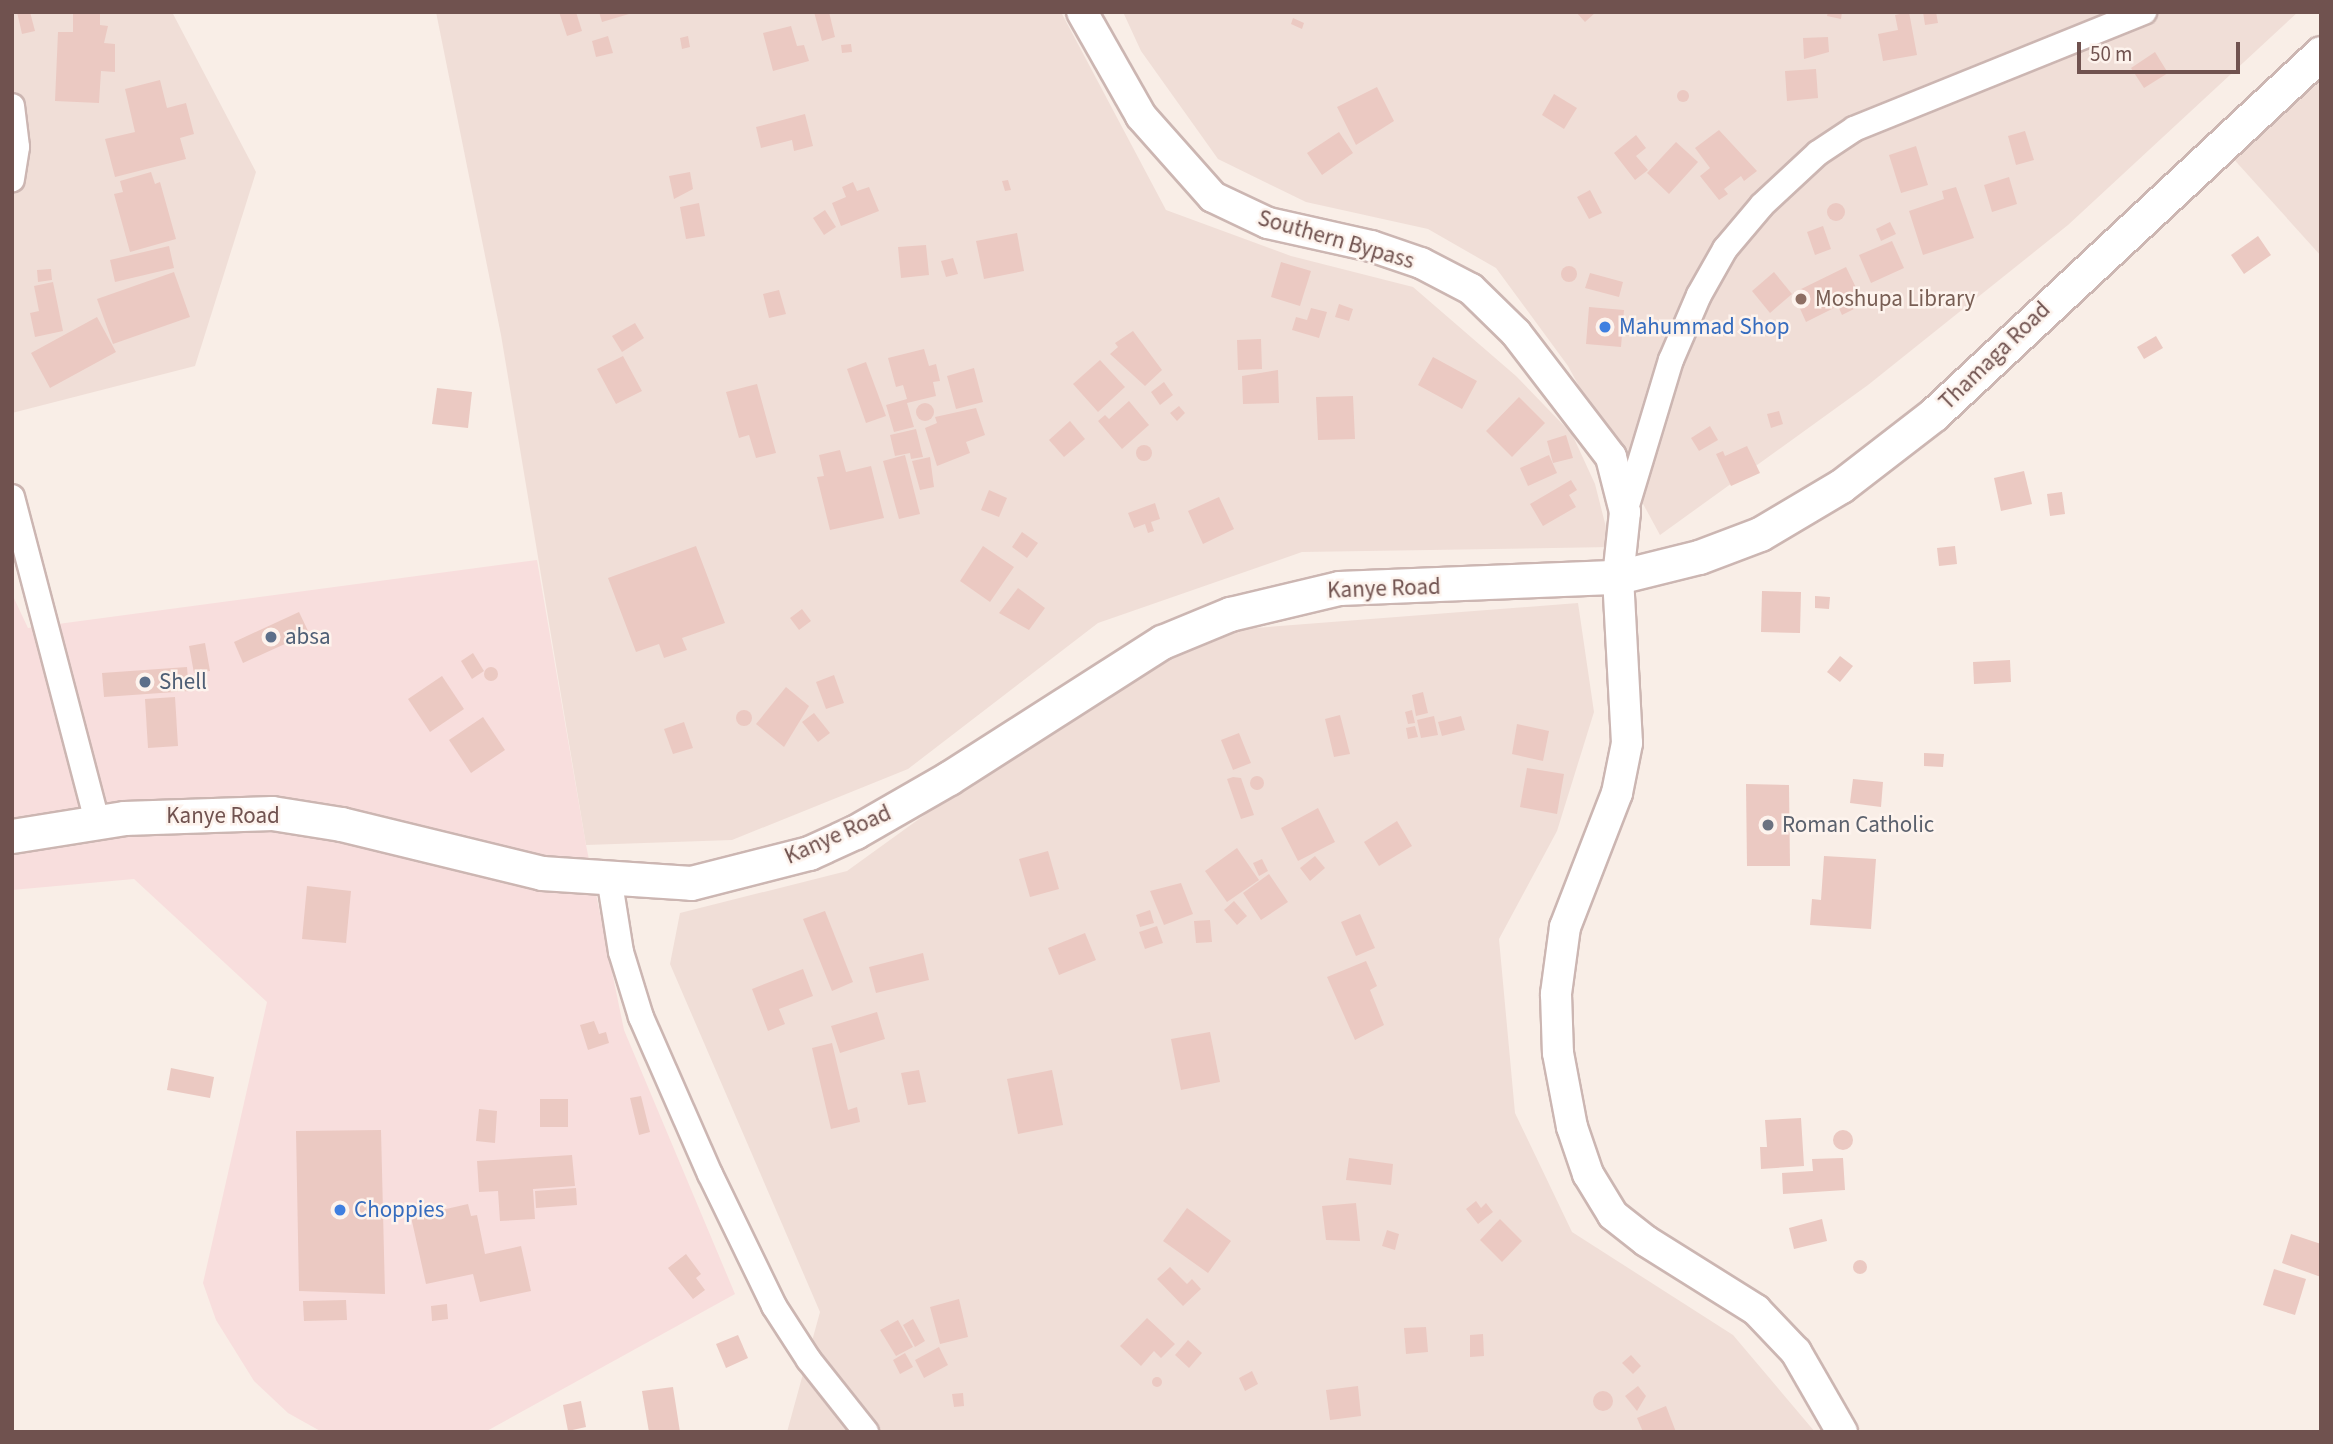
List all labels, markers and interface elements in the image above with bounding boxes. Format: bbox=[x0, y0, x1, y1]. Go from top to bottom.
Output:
scale bar bbox=[2081, 28, 2244, 72]
text: 50 m bbox=[2090, 39, 2132, 69]
street label: Southern Bypass bbox=[1255, 204, 1417, 276]
place label: Moshupa Library bbox=[1815, 285, 1975, 313]
marker: Moshupa Library bbox=[1793, 291, 1809, 307]
street label: Thamaga Road bbox=[1934, 296, 2056, 416]
place label: Mahummad Shop bbox=[1619, 313, 1789, 341]
marker: Mahummad Shop bbox=[1597, 319, 1613, 335]
street label: Kanye Road bbox=[1327, 573, 1441, 605]
place label: absa bbox=[285, 623, 330, 651]
marker: absa bbox=[263, 629, 279, 645]
place label: Shell bbox=[159, 668, 207, 696]
marker: Shell bbox=[137, 674, 153, 690]
street label: Kanye Road bbox=[781, 799, 895, 871]
street label: Kanye Road bbox=[166, 802, 280, 830]
place label: Roman Catholic bbox=[1782, 811, 1934, 839]
marker: Roman Catholic bbox=[1760, 817, 1776, 833]
place label: Choppies bbox=[354, 1196, 444, 1224]
marker: Choppies bbox=[332, 1202, 348, 1218]

